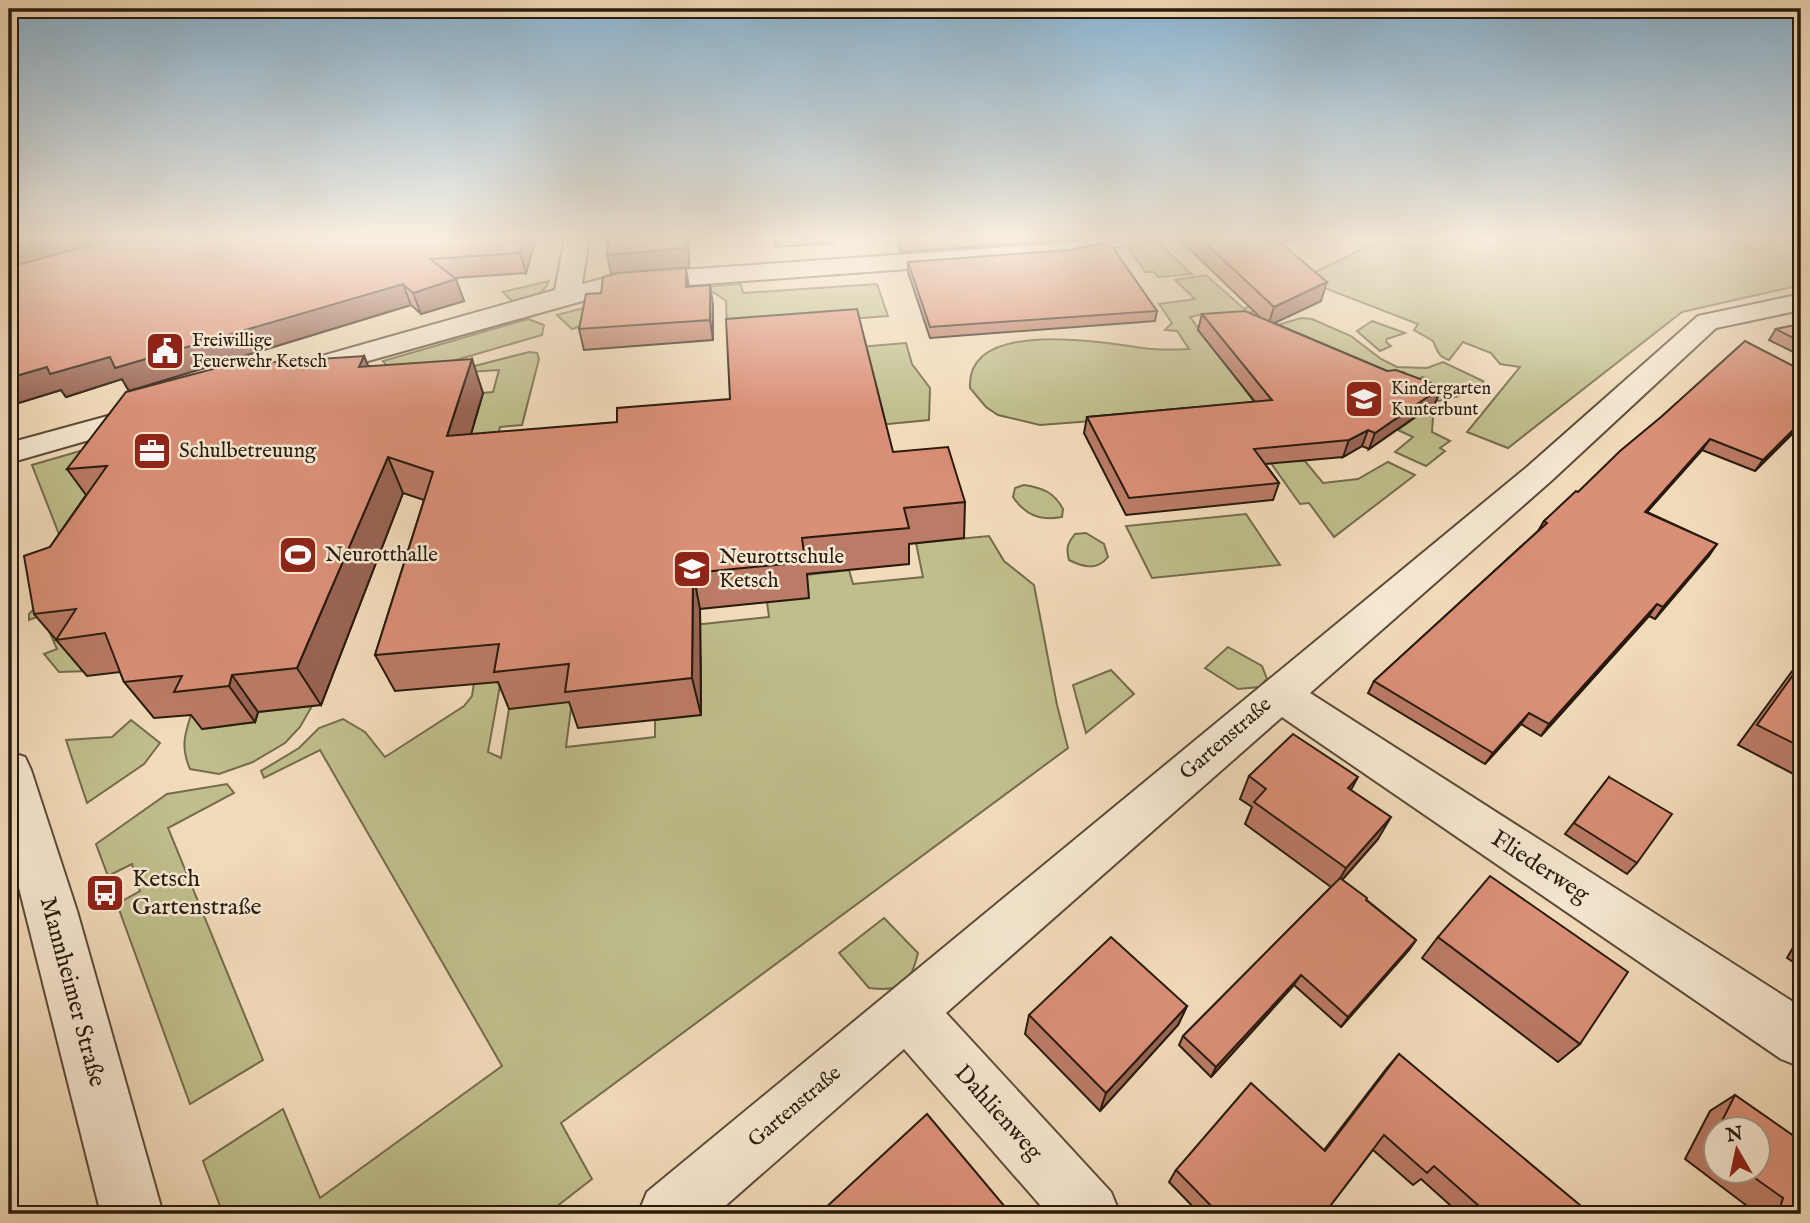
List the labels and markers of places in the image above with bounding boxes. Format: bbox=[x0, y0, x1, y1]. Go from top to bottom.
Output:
public building icon: Freiwillige Feuerwehr Ketsch bbox=[144, 330, 186, 372]
place label: Freiwillige Feuerwehr Ketsch bbox=[192, 330, 327, 374]
school or university icon: Kindergarten Kunterbunt bbox=[1343, 378, 1385, 420]
place label: Kindergarten Kunterbunt bbox=[1391, 378, 1491, 422]
office icon: Schulbetreuung bbox=[131, 430, 173, 472]
place label: Schulbetreuung bbox=[179, 438, 317, 465]
sports icon: Neurotthalle bbox=[277, 534, 319, 576]
place label: Neurotthalle bbox=[325, 542, 438, 569]
place label: Neurottschule Ketsch bbox=[719, 544, 845, 595]
school or university icon: Neurottschule Ketsch bbox=[671, 548, 713, 590]
place label: Ketsch Gartenstraße bbox=[132, 864, 262, 923]
bus stop icon: Ketsch Gartenstraße bbox=[84, 872, 126, 914]

